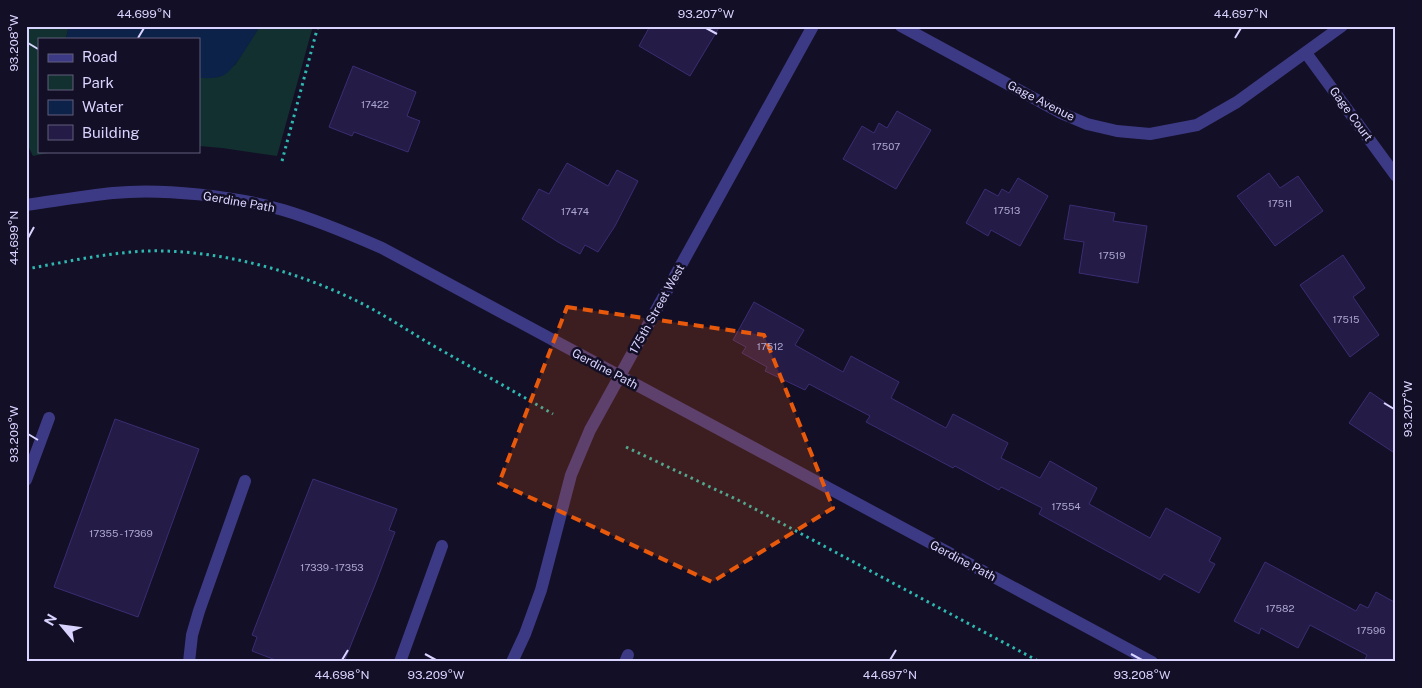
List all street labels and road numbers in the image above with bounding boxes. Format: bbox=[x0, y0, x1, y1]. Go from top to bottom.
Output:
street label: Gage Avenue bbox=[1005, 78, 1077, 124]
street label: Gage Court bbox=[1327, 84, 1376, 144]
street label: Gerdine Path bbox=[202, 189, 276, 215]
street label: 175th Street West bbox=[627, 261, 688, 356]
street label: Gerdine Path bbox=[570, 346, 640, 392]
street label: Gerdine Path bbox=[928, 538, 998, 584]

